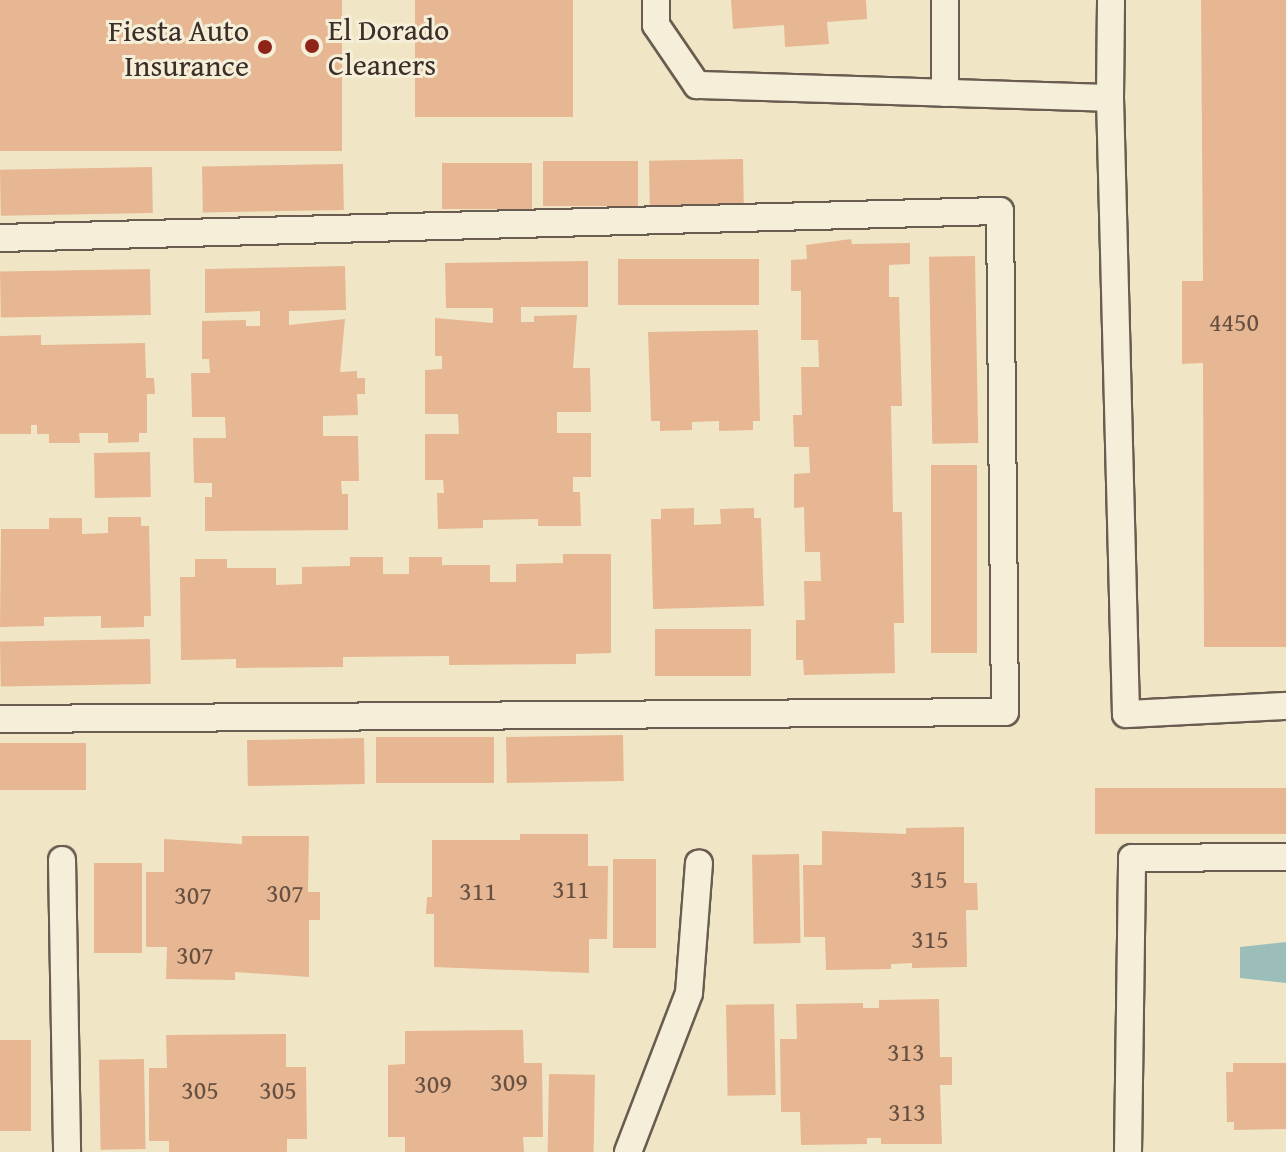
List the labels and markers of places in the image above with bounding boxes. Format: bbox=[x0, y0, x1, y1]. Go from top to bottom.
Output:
place label: El Dorado Cleaners bbox=[328, 11, 449, 82]
place label: Fiesta Auto Insurance bbox=[108, 12, 249, 82]
marker: El Dorado Cleaners bbox=[303, 37, 321, 55]
marker: Fiesta Auto Insurance bbox=[256, 38, 274, 56]

